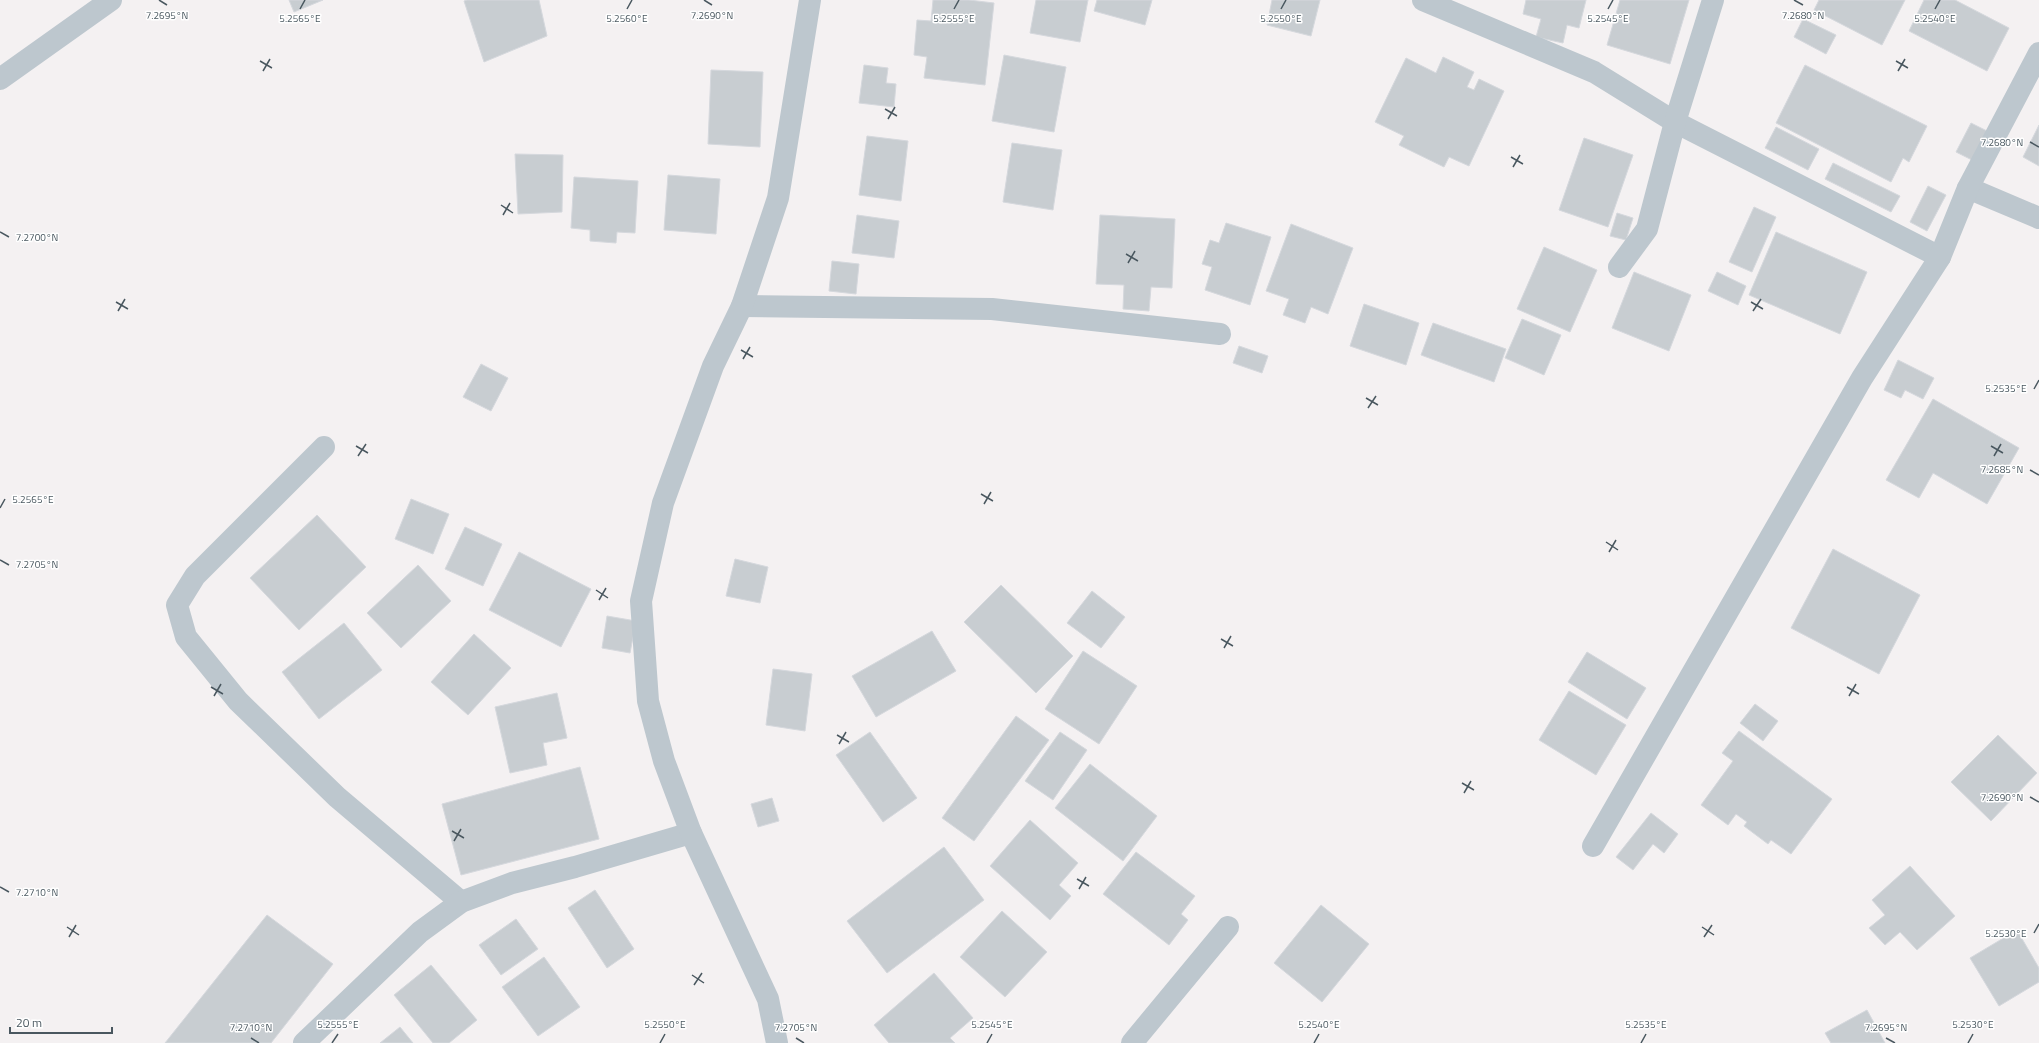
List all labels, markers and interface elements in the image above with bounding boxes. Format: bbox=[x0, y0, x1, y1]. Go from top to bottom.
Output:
text: 7.2695°N bbox=[146, 8, 188, 23]
text: 7.2690°N bbox=[691, 8, 733, 23]
text: 7.2680°N bbox=[1782, 8, 1824, 23]
text: 5.2565°E bbox=[279, 11, 321, 26]
text: 5.2560°E bbox=[606, 11, 648, 26]
text: 5.2555°E bbox=[933, 11, 975, 26]
text: 5.2550°E bbox=[1260, 11, 1302, 26]
text: 5.2545°E bbox=[1587, 11, 1629, 26]
text: 5.2540°E bbox=[1914, 11, 1956, 26]
text: 7.2680°N bbox=[1981, 135, 2023, 150]
text: 7.2700°N bbox=[16, 230, 58, 245]
text: 5.2535°E bbox=[1985, 381, 2027, 396]
text: 7.2685°N bbox=[1981, 462, 2023, 477]
text: 5.2565°E bbox=[12, 492, 54, 507]
text: 7.2705°N bbox=[16, 557, 58, 572]
text: 7.2690°N bbox=[1981, 790, 2023, 805]
text: 7.2710°N bbox=[16, 885, 58, 900]
text: 5.2530°E bbox=[1985, 926, 2027, 941]
scale bar bbox=[10, 1009, 112, 1035]
text: 20 m bbox=[16, 1013, 42, 1032]
text: 5.2555°E bbox=[317, 1017, 359, 1032]
text: 5.2550°E bbox=[644, 1017, 686, 1032]
text: 5.2545°E bbox=[971, 1017, 1013, 1032]
text: 5.2540°E bbox=[1298, 1017, 1340, 1032]
text: 5.2535°E bbox=[1625, 1017, 1667, 1032]
text: 5.2530°E bbox=[1952, 1017, 1994, 1032]
text: 7.2710°N bbox=[230, 1020, 272, 1035]
text: 7.2705°N bbox=[775, 1020, 817, 1035]
text: 7.2695°N bbox=[1865, 1020, 1907, 1035]

